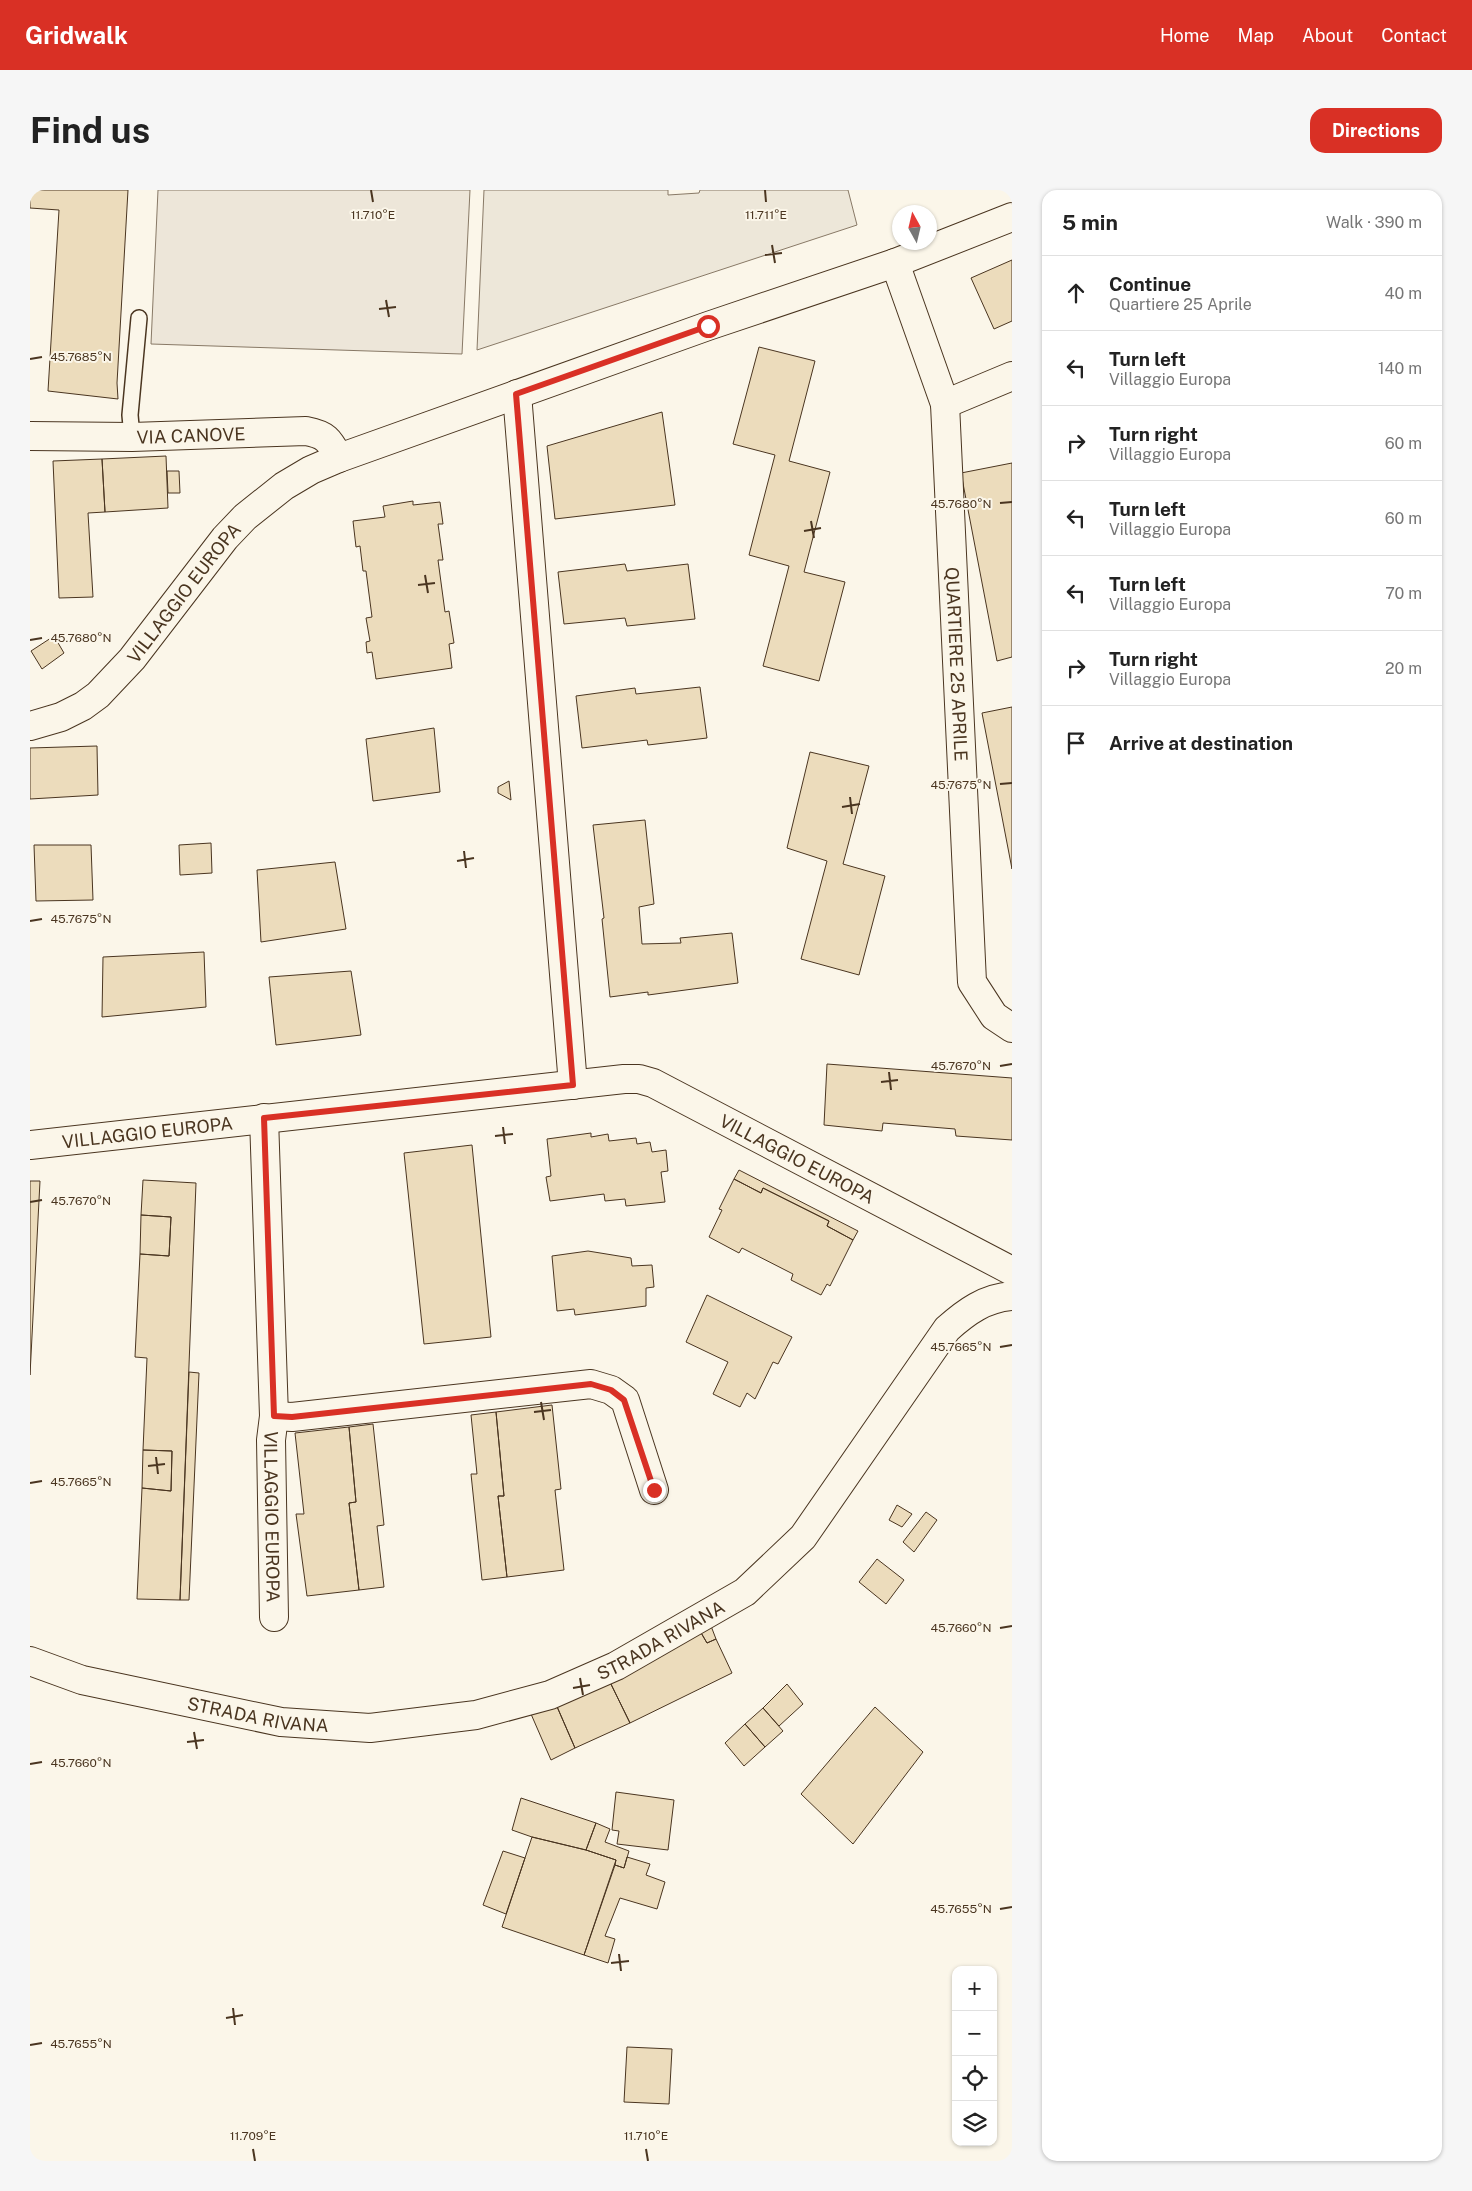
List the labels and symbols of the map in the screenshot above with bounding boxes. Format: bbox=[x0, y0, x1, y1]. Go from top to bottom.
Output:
north arrow bbox=[892, 205, 937, 250]
text: 11.710°E bbox=[351, 208, 395, 222]
text: 11.711°E bbox=[745, 208, 787, 222]
route start bbox=[697, 315, 720, 338]
text: 45.7685°N bbox=[50, 350, 112, 364]
street label: VIA CANOVE bbox=[136, 423, 246, 447]
text: 45.7680°N bbox=[930, 497, 992, 511]
street label: VILLAGGIO EUROPA bbox=[123, 518, 245, 667]
street label: QUARTIERE 25 APRILE bbox=[942, 566, 972, 762]
text: 45.7680°N bbox=[50, 631, 112, 645]
text: 45.7675°N bbox=[931, 778, 991, 792]
text: 45.7675°N bbox=[51, 912, 111, 926]
text: 45.7670°N bbox=[931, 1059, 991, 1073]
street label: VILLAGGIO EUROPA bbox=[716, 1109, 878, 1208]
street label: VILLAGGIO EUROPA bbox=[61, 1112, 234, 1152]
text: 45.7670°N bbox=[51, 1194, 111, 1208]
text: 45.7665°N bbox=[930, 1340, 992, 1354]
street label: VILLAGGIO EUROPA bbox=[260, 1430, 284, 1603]
text: 45.7665°N bbox=[50, 1475, 112, 1489]
route end bbox=[643, 1479, 666, 1502]
street label: STRADA RIVANA bbox=[593, 1596, 728, 1684]
text: 45.7660°N bbox=[931, 1621, 991, 1635]
street label: STRADA RIVANA bbox=[186, 1692, 330, 1736]
text: 45.7660°N bbox=[51, 1756, 111, 1770]
text: 45.7655°N bbox=[930, 1902, 992, 1916]
text: 45.7655°N bbox=[50, 2037, 112, 2051]
text: 11.709°E bbox=[230, 2129, 276, 2143]
text: 11.710°E bbox=[624, 2129, 668, 2143]

